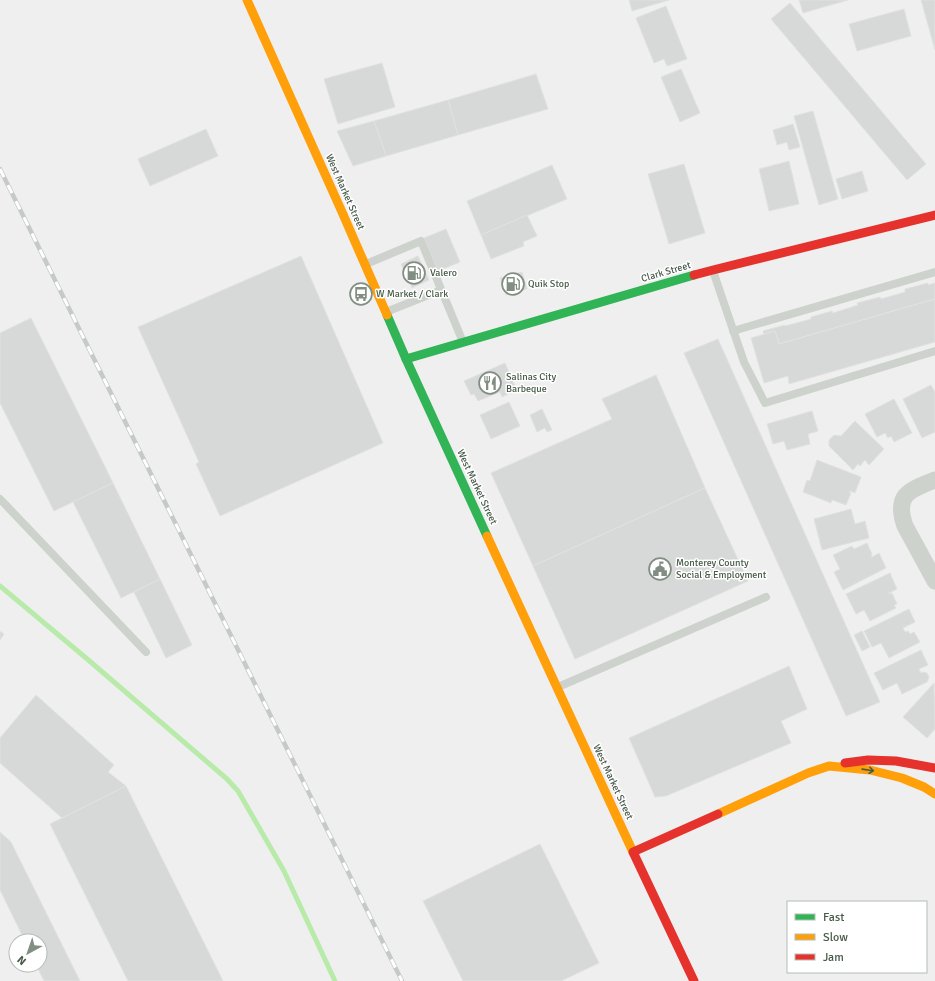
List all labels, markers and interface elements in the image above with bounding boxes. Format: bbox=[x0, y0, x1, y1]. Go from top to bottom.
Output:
street label: West Market Street bbox=[323, 152, 367, 232]
street label: Clark Street bbox=[640, 259, 693, 285]
fuel station icon: Valero bbox=[401, 260, 427, 286]
place label: Valero bbox=[430, 267, 457, 279]
fuel station icon: Quik Stop bbox=[500, 271, 526, 297]
place label: Quik Stop bbox=[528, 278, 569, 290]
bus stop icon: W Market / Clark bbox=[348, 281, 374, 307]
place label: W Market / Clark bbox=[376, 288, 448, 300]
restaurant icon: Salinas City Barbeque bbox=[477, 370, 503, 396]
place label: Salinas City Barbeque bbox=[506, 371, 557, 395]
street label: West Market Street bbox=[454, 447, 500, 527]
public building icon: Monterey County Social & Employment bbox=[647, 556, 673, 582]
place label: Monterey County Social & Employment bbox=[676, 557, 767, 581]
street label: West Market Street bbox=[590, 742, 636, 822]
one-way arrow bbox=[861, 766, 874, 774]
legend bbox=[787, 901, 927, 973]
text: Fast bbox=[823, 910, 844, 925]
text: Slow bbox=[823, 930, 848, 945]
north arrow bbox=[8, 933, 48, 973]
text: Jam bbox=[823, 950, 844, 965]
text: N bbox=[15, 953, 29, 968]

